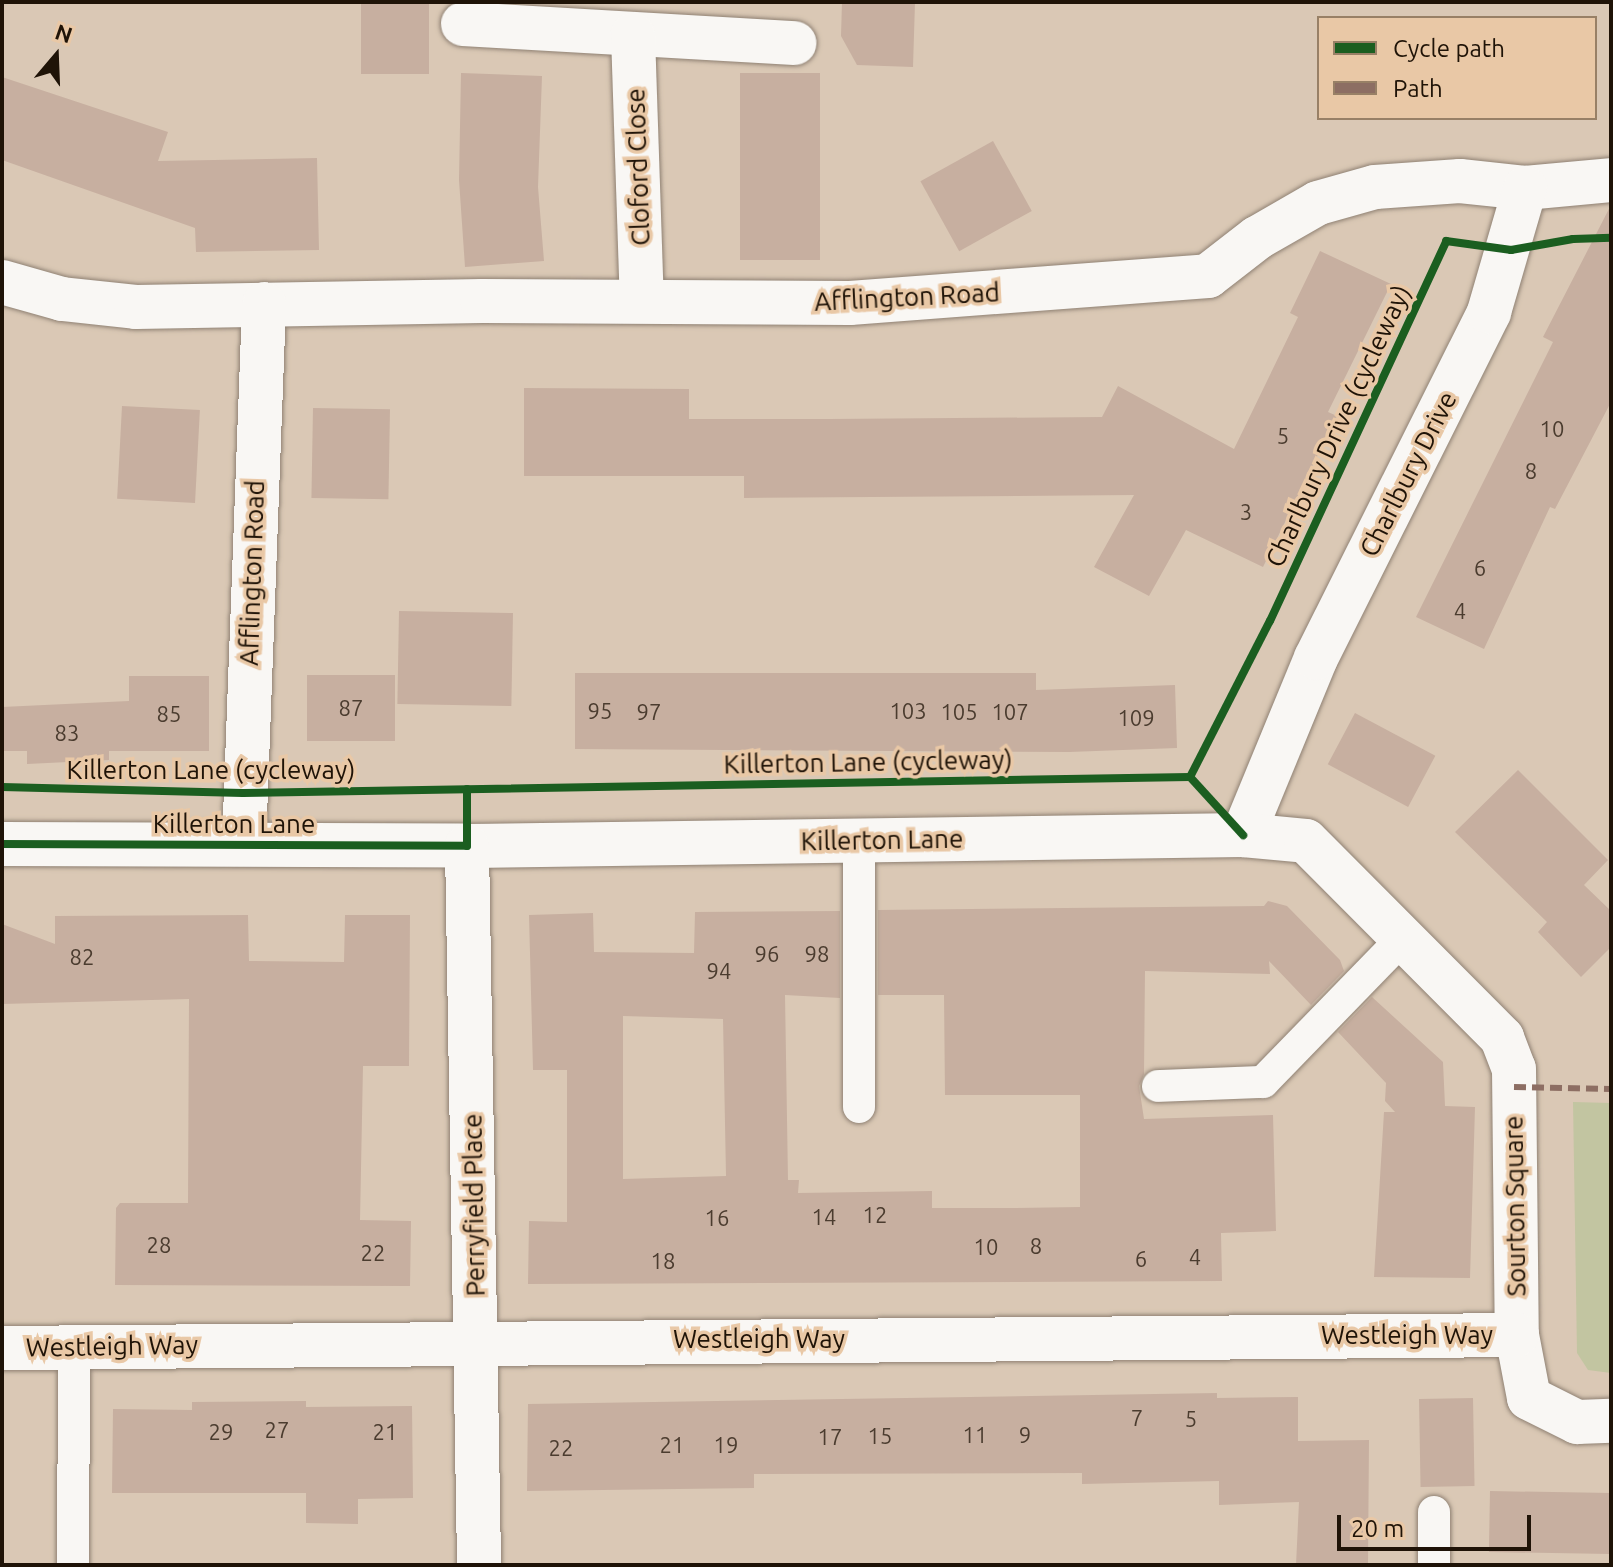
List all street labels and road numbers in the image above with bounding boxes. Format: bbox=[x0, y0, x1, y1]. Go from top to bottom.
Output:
street label: Cloford Close bbox=[620, 88, 656, 246]
street label: Afflington Road bbox=[813, 277, 1001, 317]
street label: Charlbury Drive (cycleway) bbox=[1259, 280, 1417, 572]
street label: Charlbury Drive bbox=[1353, 386, 1463, 562]
street label: Afflington Road bbox=[233, 480, 271, 666]
street label: Killerton Lane (cycleway) bbox=[723, 744, 1013, 780]
street label: Killerton Lane (cycleway) bbox=[67, 754, 355, 786]
street label: Killerton Lane bbox=[153, 808, 315, 840]
street label: Killerton Lane bbox=[800, 823, 964, 857]
street label: Perryfield Place bbox=[457, 1113, 491, 1297]
street label: Sourton Square bbox=[1498, 1115, 1532, 1297]
street label: Westleigh Way bbox=[1321, 1319, 1493, 1351]
street label: Westleigh Way bbox=[673, 1323, 845, 1355]
street label: Westleigh Way bbox=[26, 1329, 198, 1363]

